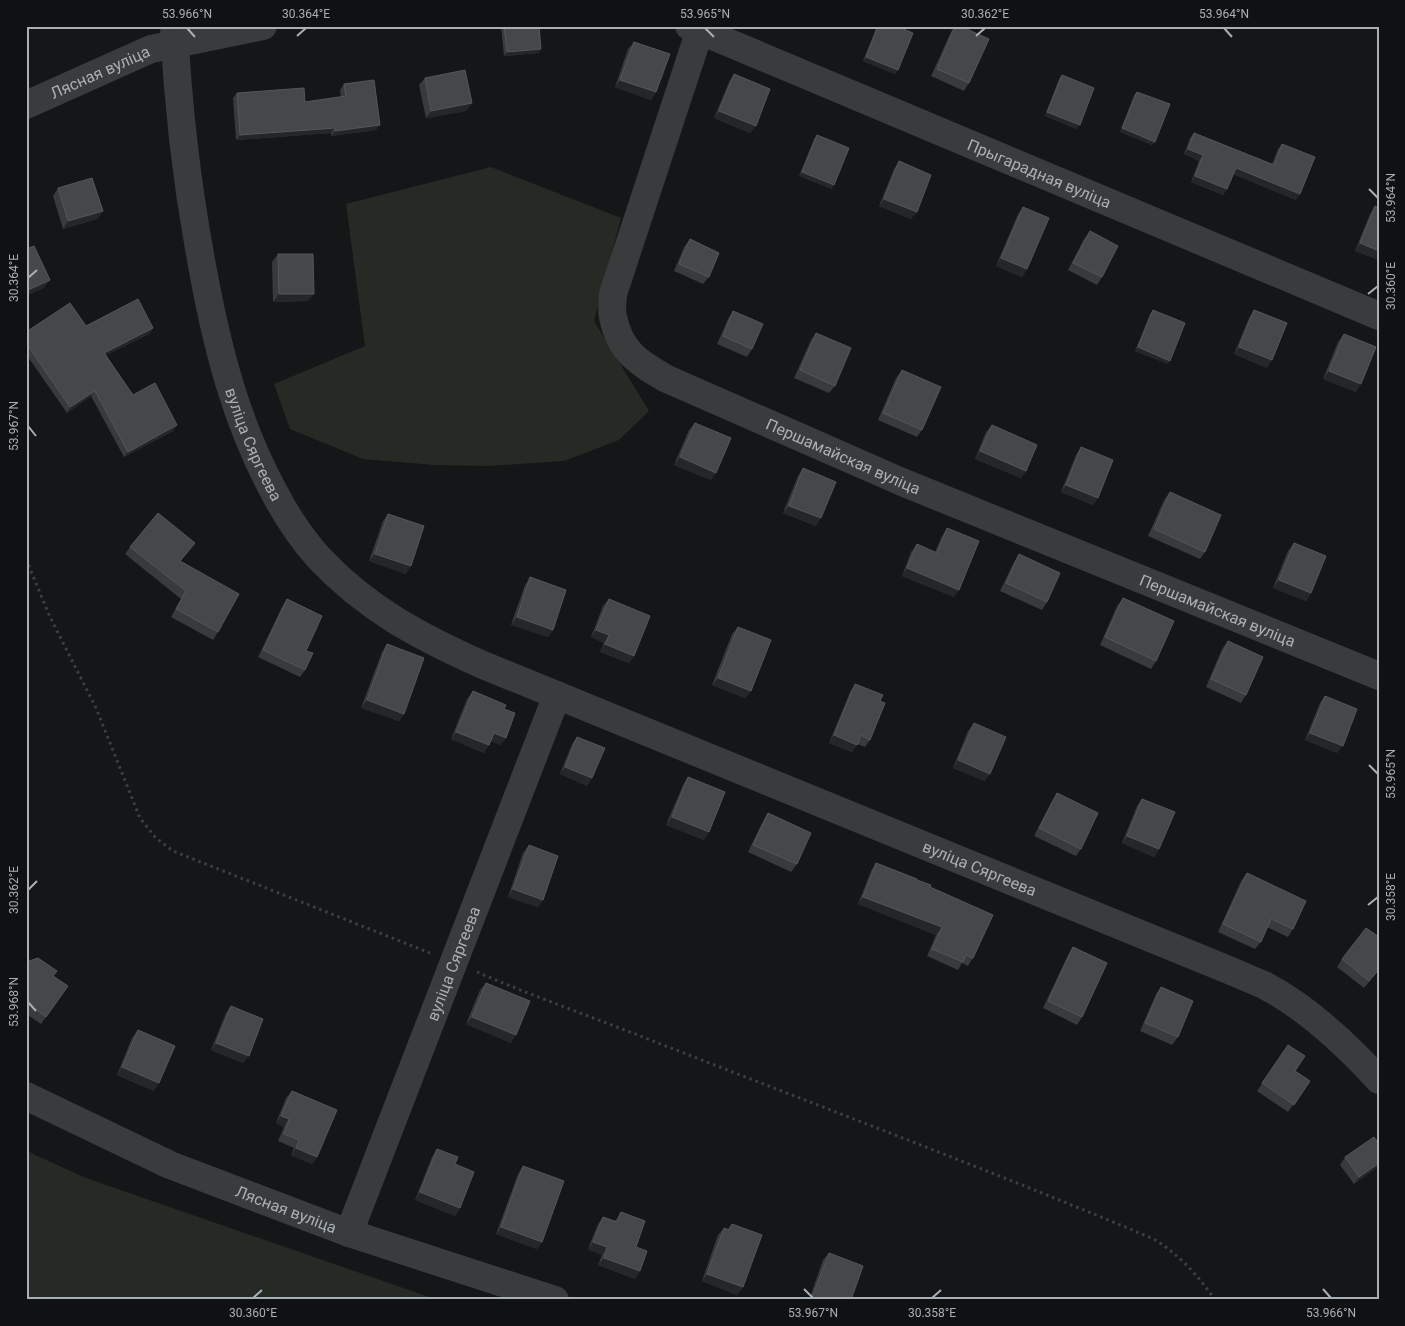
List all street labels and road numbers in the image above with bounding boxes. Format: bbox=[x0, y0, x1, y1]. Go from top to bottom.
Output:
street label: Лясная вуліца bbox=[47, 41, 153, 102]
street label: Прыгарадная вуліца bbox=[965, 135, 1114, 212]
street label: вуліца Сяргеева bbox=[222, 385, 286, 504]
street label: Першамайская вуліца bbox=[763, 414, 923, 498]
street label: Першамайская вуліца bbox=[1137, 570, 1298, 651]
street label: вуліца Сяргеева bbox=[920, 836, 1039, 900]
street label: вуліца Сяргеева bbox=[423, 904, 484, 1023]
street label: Лясная вуліца bbox=[233, 1181, 340, 1237]

